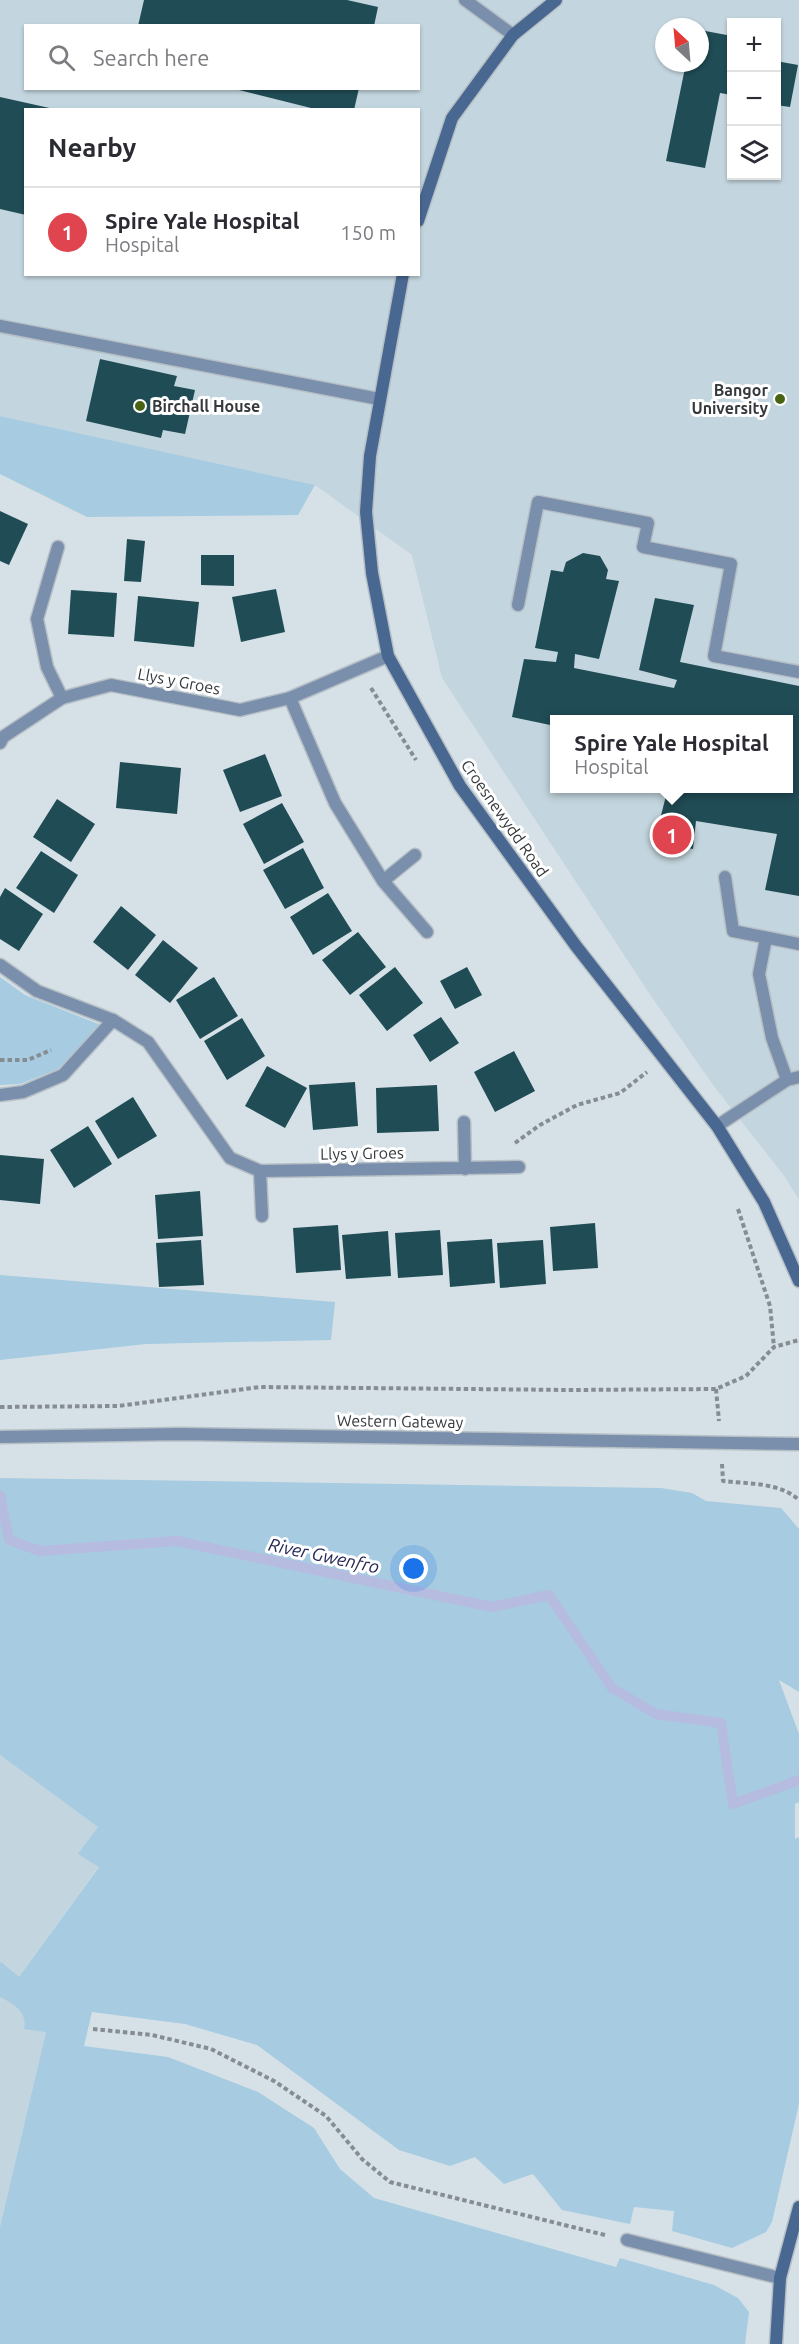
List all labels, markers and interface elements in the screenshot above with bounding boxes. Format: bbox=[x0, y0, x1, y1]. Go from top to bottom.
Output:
north arrow bbox=[655, 18, 709, 72]
map controls bbox=[727, 18, 781, 180]
button: + bbox=[727, 18, 781, 72]
search box bbox=[24, 24, 420, 90]
icon: search bbox=[45, 41, 78, 74]
text: Search here bbox=[93, 45, 209, 70]
button: − bbox=[727, 72, 781, 126]
button: layers bbox=[727, 126, 781, 180]
text: Nearby bbox=[48, 133, 136, 162]
text: Spire Yale Hospital bbox=[105, 208, 299, 233]
text: 1 bbox=[62, 221, 73, 244]
text: 150 m bbox=[340, 221, 396, 244]
text: Hospital bbox=[105, 233, 179, 256]
place label: Bangor University bbox=[691, 381, 768, 417]
marker: Bangor University bbox=[773, 392, 787, 406]
place label: Birchall House bbox=[152, 397, 260, 415]
marker: Birchall House bbox=[133, 399, 147, 413]
street label: Llys y Groes bbox=[136, 664, 222, 698]
popup bbox=[550, 715, 793, 793]
text: Spire Yale Hospital bbox=[574, 730, 769, 755]
text: Hospital bbox=[574, 755, 649, 778]
street label: Croesnewydd Road bbox=[458, 756, 552, 880]
pin: 1 bbox=[652, 812, 692, 858]
street label: Llys y Groes bbox=[320, 1143, 404, 1163]
street label: Western Gateway bbox=[337, 1411, 464, 1431]
water label: River Gwenfro bbox=[267, 1534, 381, 1577]
your location bbox=[399, 1554, 428, 1583]

